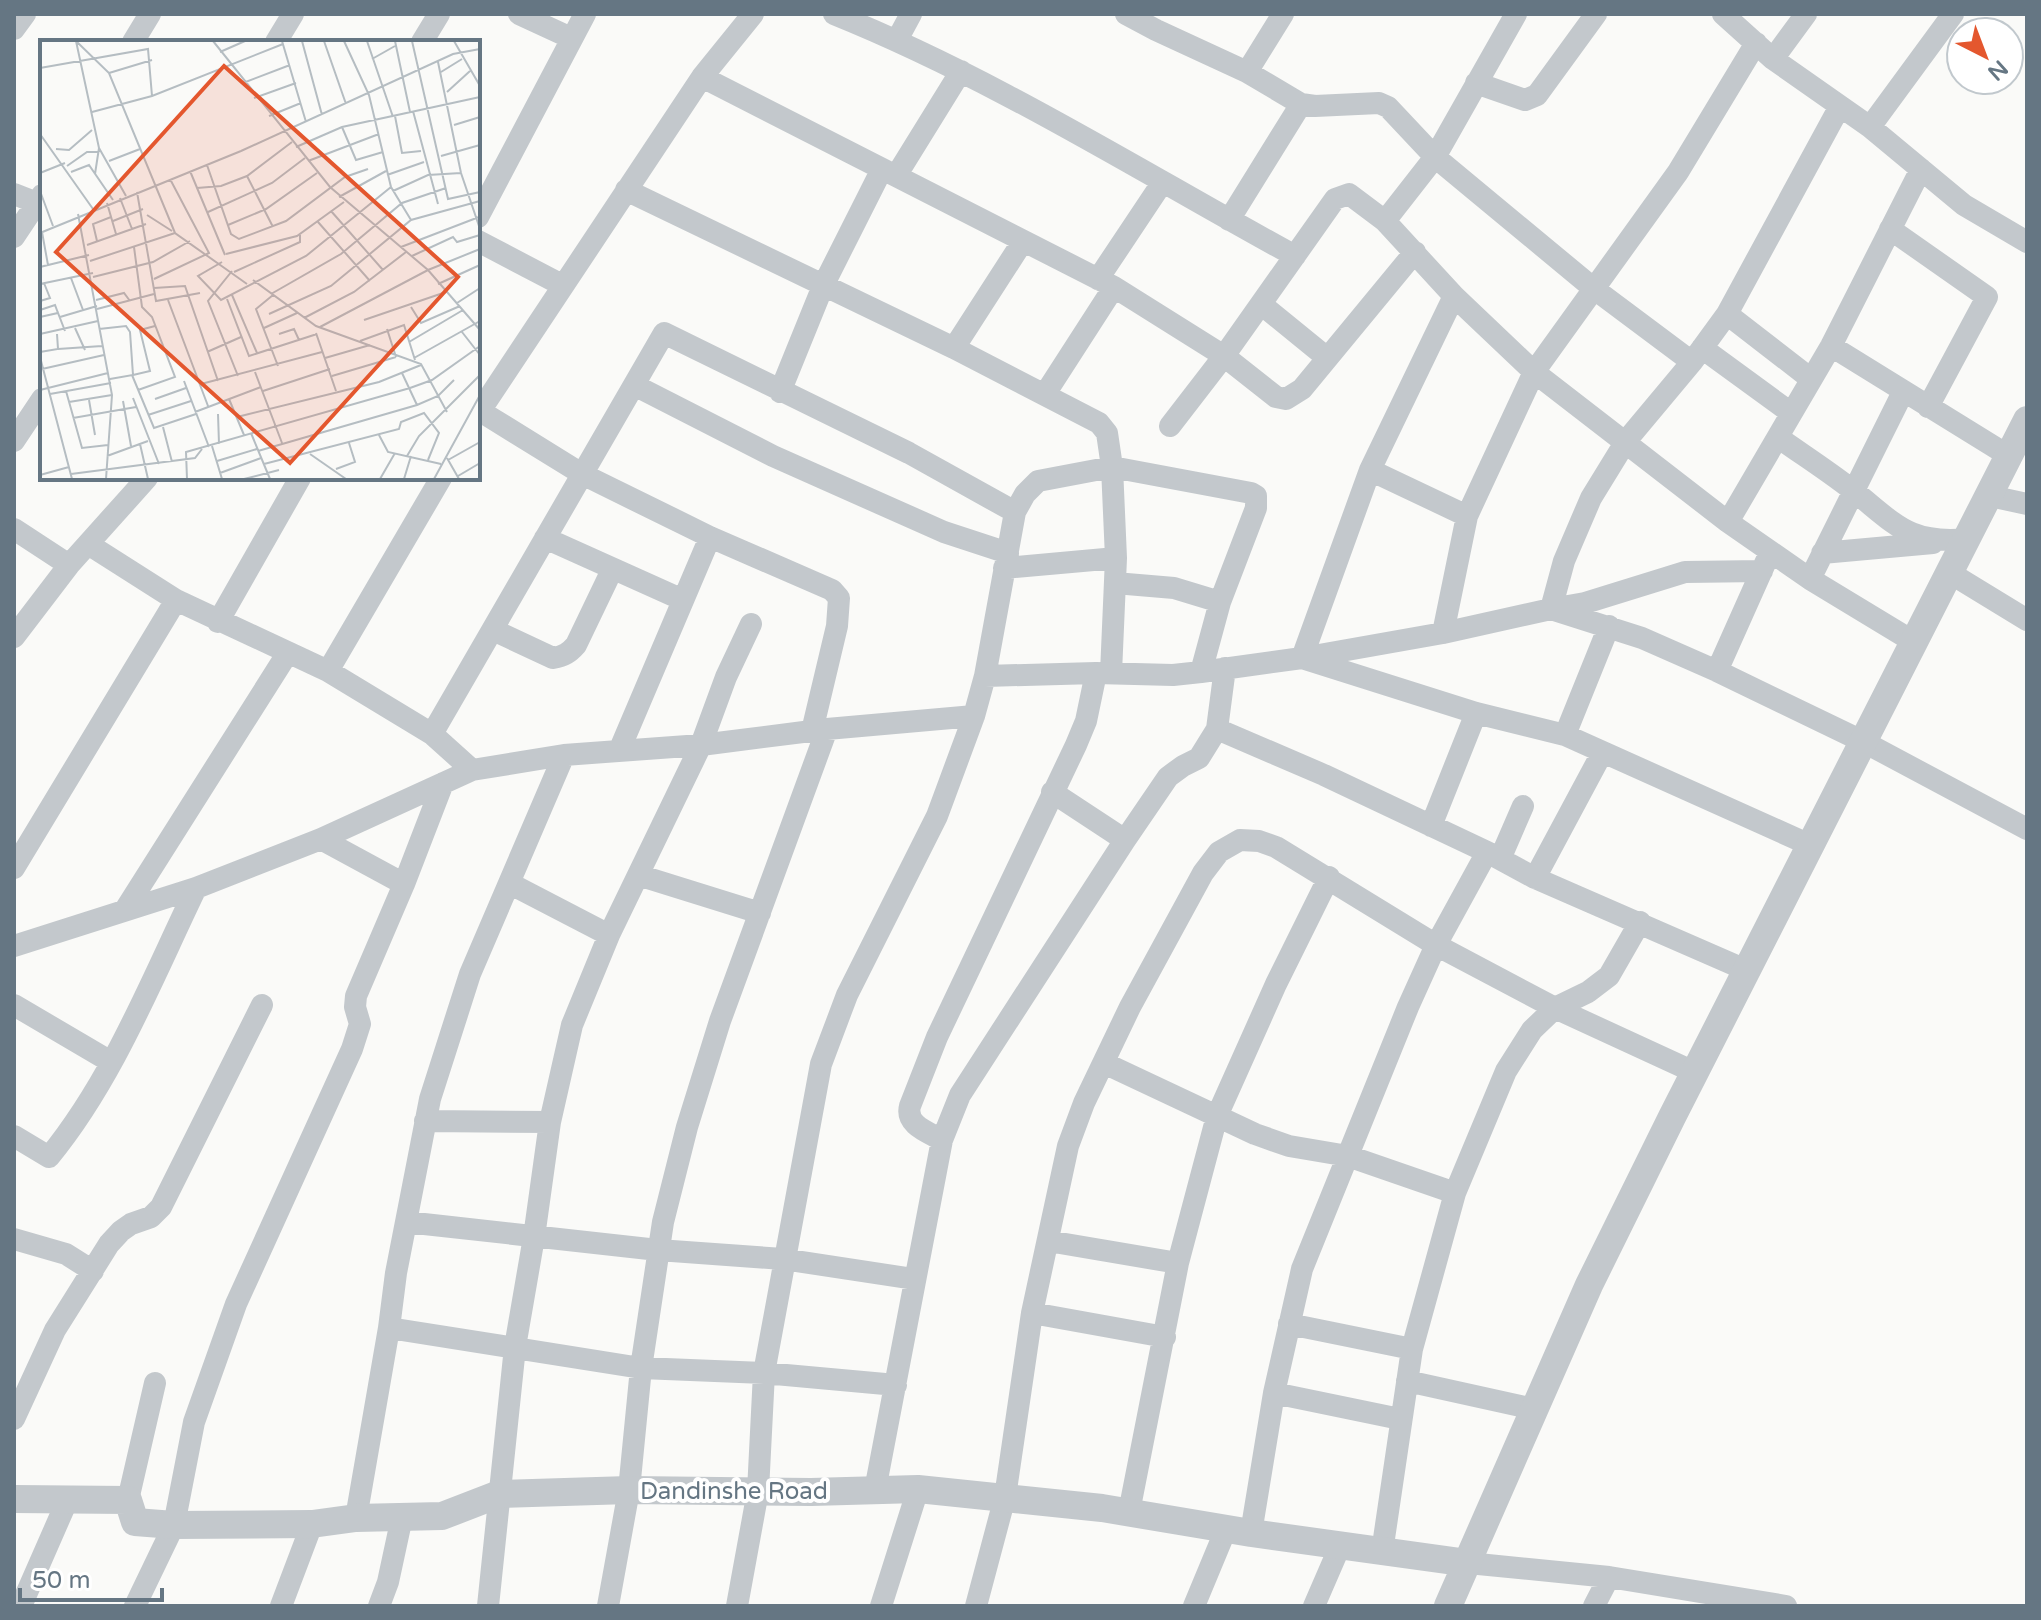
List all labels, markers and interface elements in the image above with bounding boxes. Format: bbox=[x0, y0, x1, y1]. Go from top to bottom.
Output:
north arrow bbox=[1945, 16, 2025, 96]
inset map bbox=[40, 40, 480, 480]
text: N bbox=[1982, 55, 2013, 86]
street label: Dandinshe Road bbox=[640, 1477, 828, 1506]
scale bar bbox=[20, 1552, 162, 1602]
text: 50 m bbox=[32, 1566, 90, 1595]

